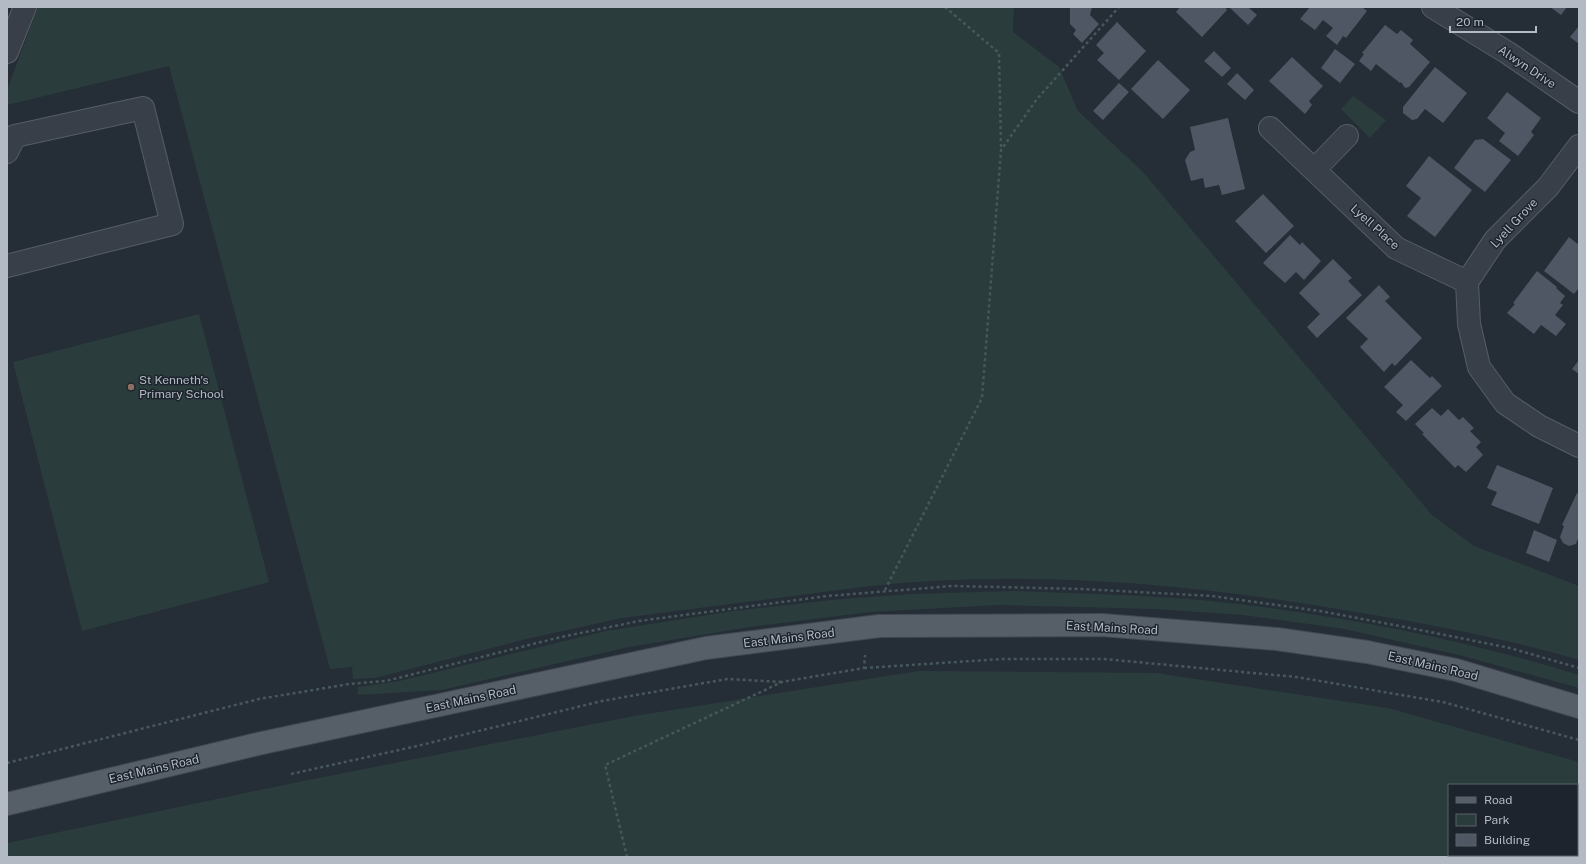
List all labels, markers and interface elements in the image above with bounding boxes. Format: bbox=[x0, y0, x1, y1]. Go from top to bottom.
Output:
scale bar bbox=[1450, 8, 1536, 34]
text: 20 m bbox=[1456, 15, 1484, 29]
street label: Alwyn Drive bbox=[1496, 43, 1559, 91]
street label: Lyell Grove bbox=[1488, 195, 1541, 251]
street label: Lyell Place bbox=[1348, 201, 1402, 253]
place label: St Kenneth's Primary School bbox=[139, 373, 224, 401]
marker: St Kenneth's Primary School bbox=[126, 382, 136, 392]
street label: East Mains Road bbox=[1066, 619, 1158, 637]
street label: East Mains Road bbox=[743, 625, 835, 651]
street label: East Mains Road bbox=[1387, 649, 1479, 683]
street label: East Mains Road bbox=[425, 683, 517, 715]
street label: East Mains Road bbox=[108, 752, 200, 786]
legend bbox=[1448, 784, 1578, 856]
text: Road bbox=[1484, 793, 1512, 807]
text: Park bbox=[1484, 813, 1510, 827]
text: Building bbox=[1484, 833, 1530, 847]

